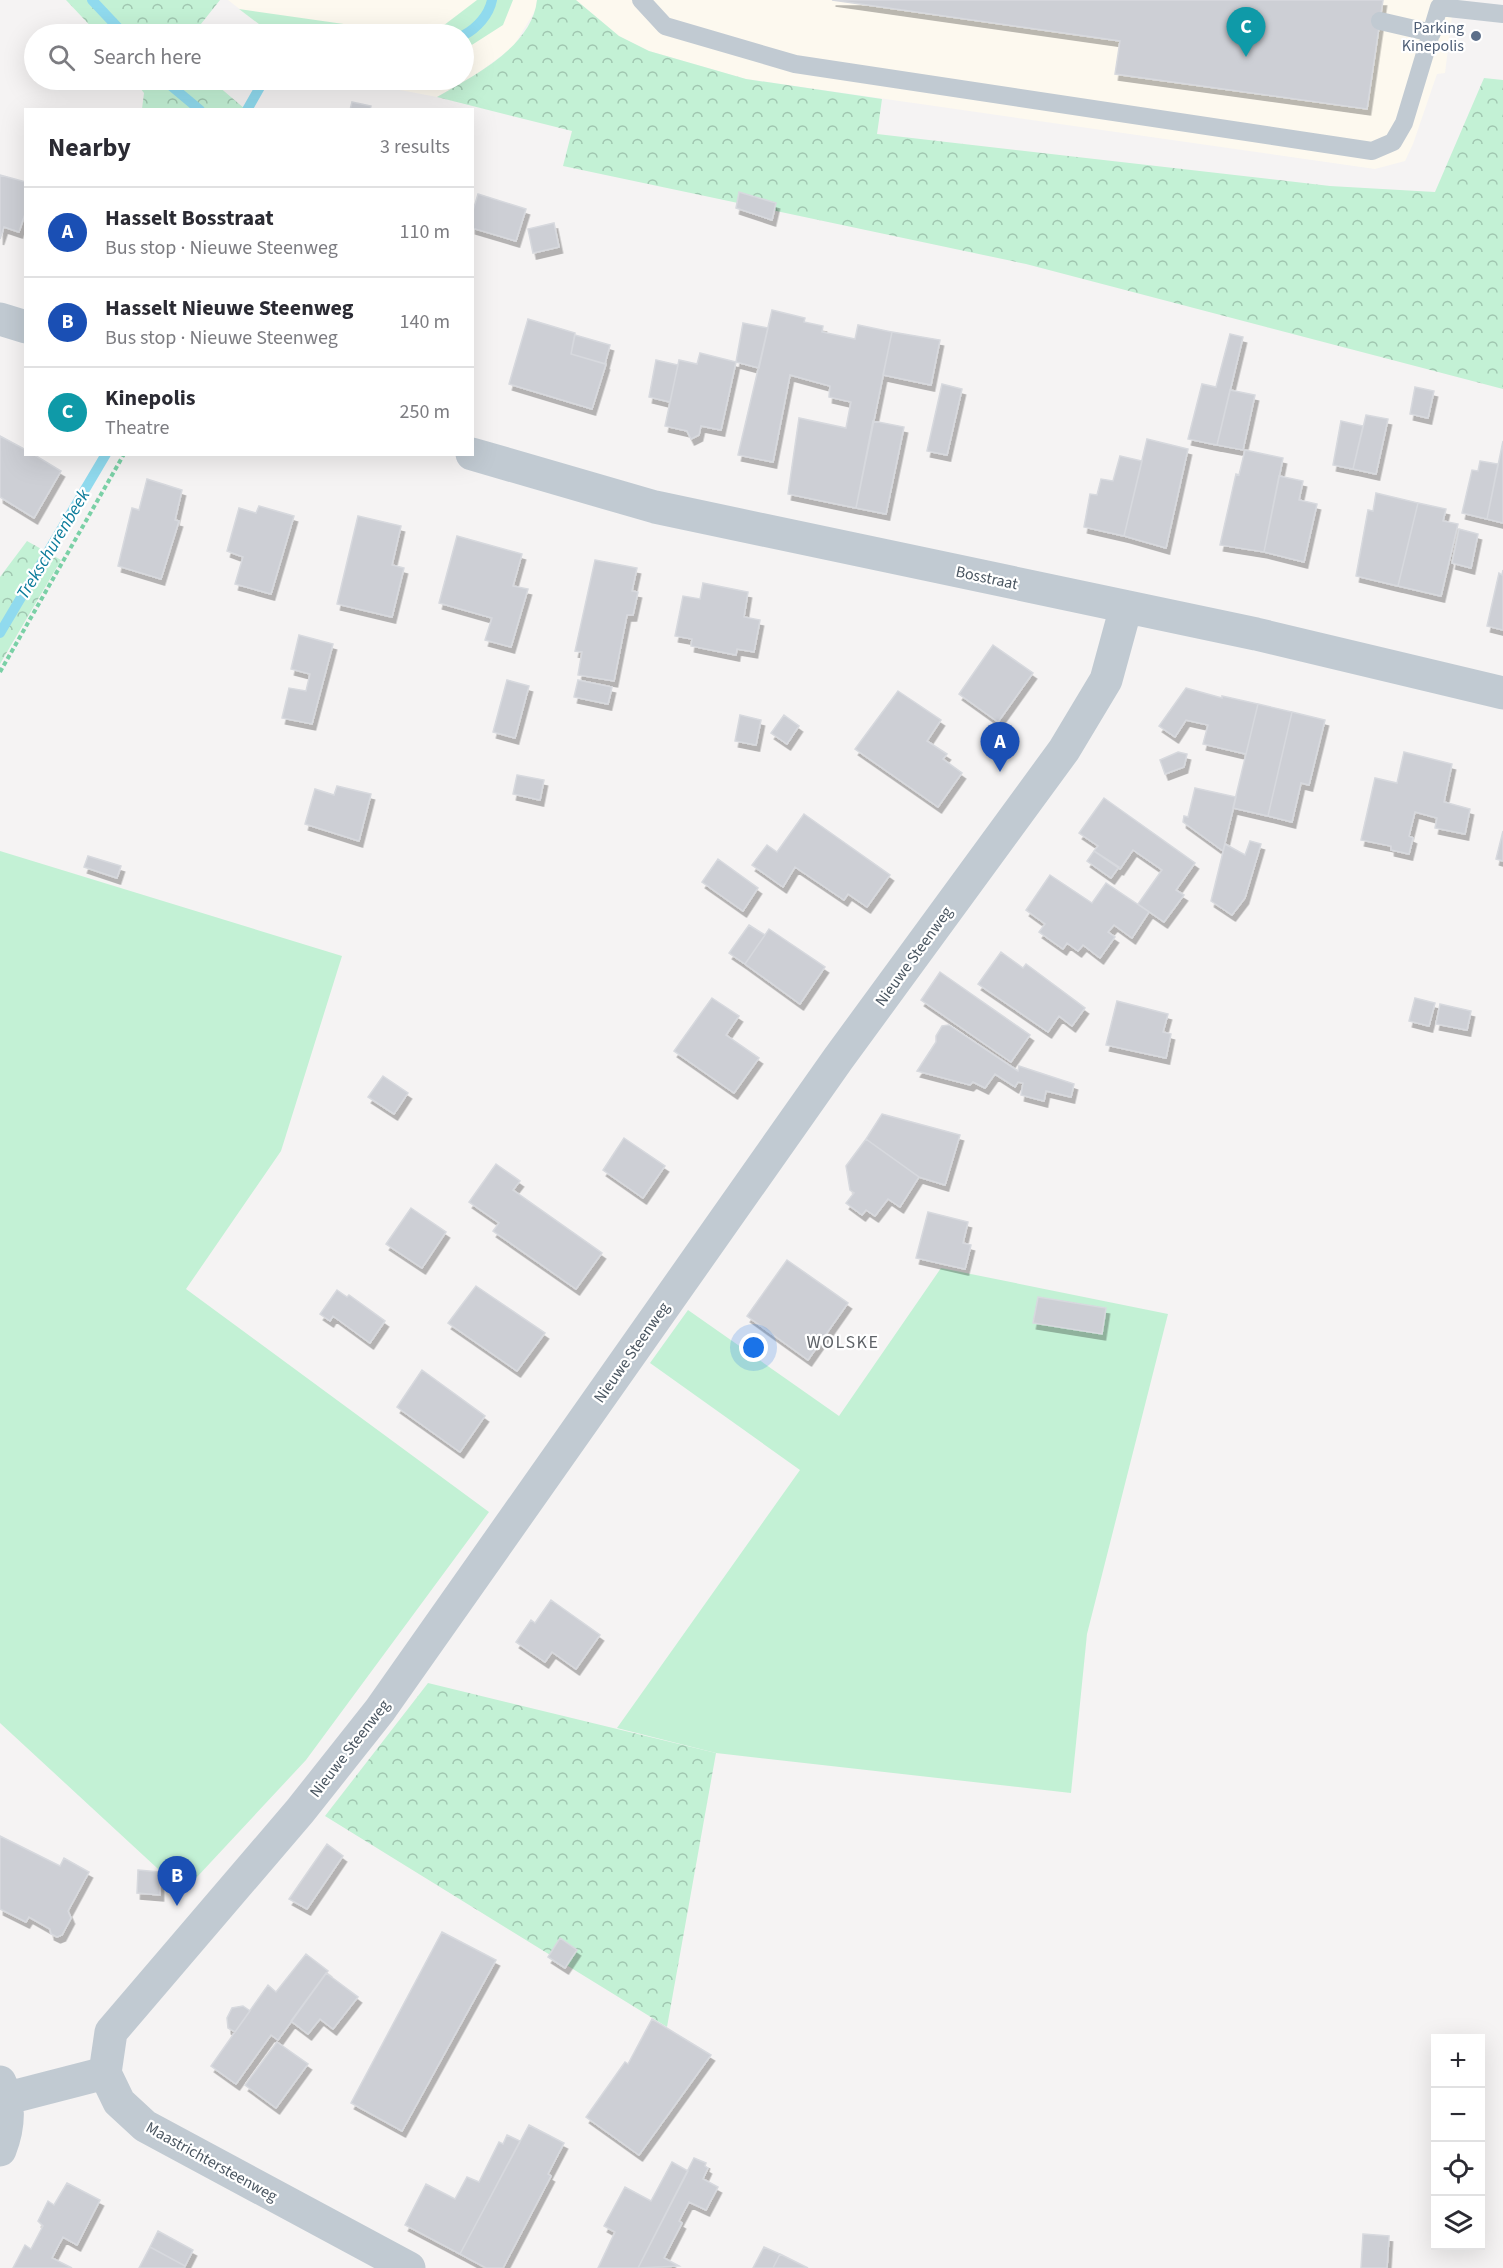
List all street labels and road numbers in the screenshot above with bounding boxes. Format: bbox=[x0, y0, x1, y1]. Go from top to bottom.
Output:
street label: Bosstraat bbox=[954, 561, 1020, 595]
street label: Nieuwe Steenweg bbox=[870, 902, 958, 1011]
street label: Nieuwe Steenweg bbox=[589, 1298, 675, 1408]
street label: Nieuwe Steenweg bbox=[305, 1695, 395, 1802]
street label: Maastrichtersteenweg bbox=[142, 2117, 281, 2207]

